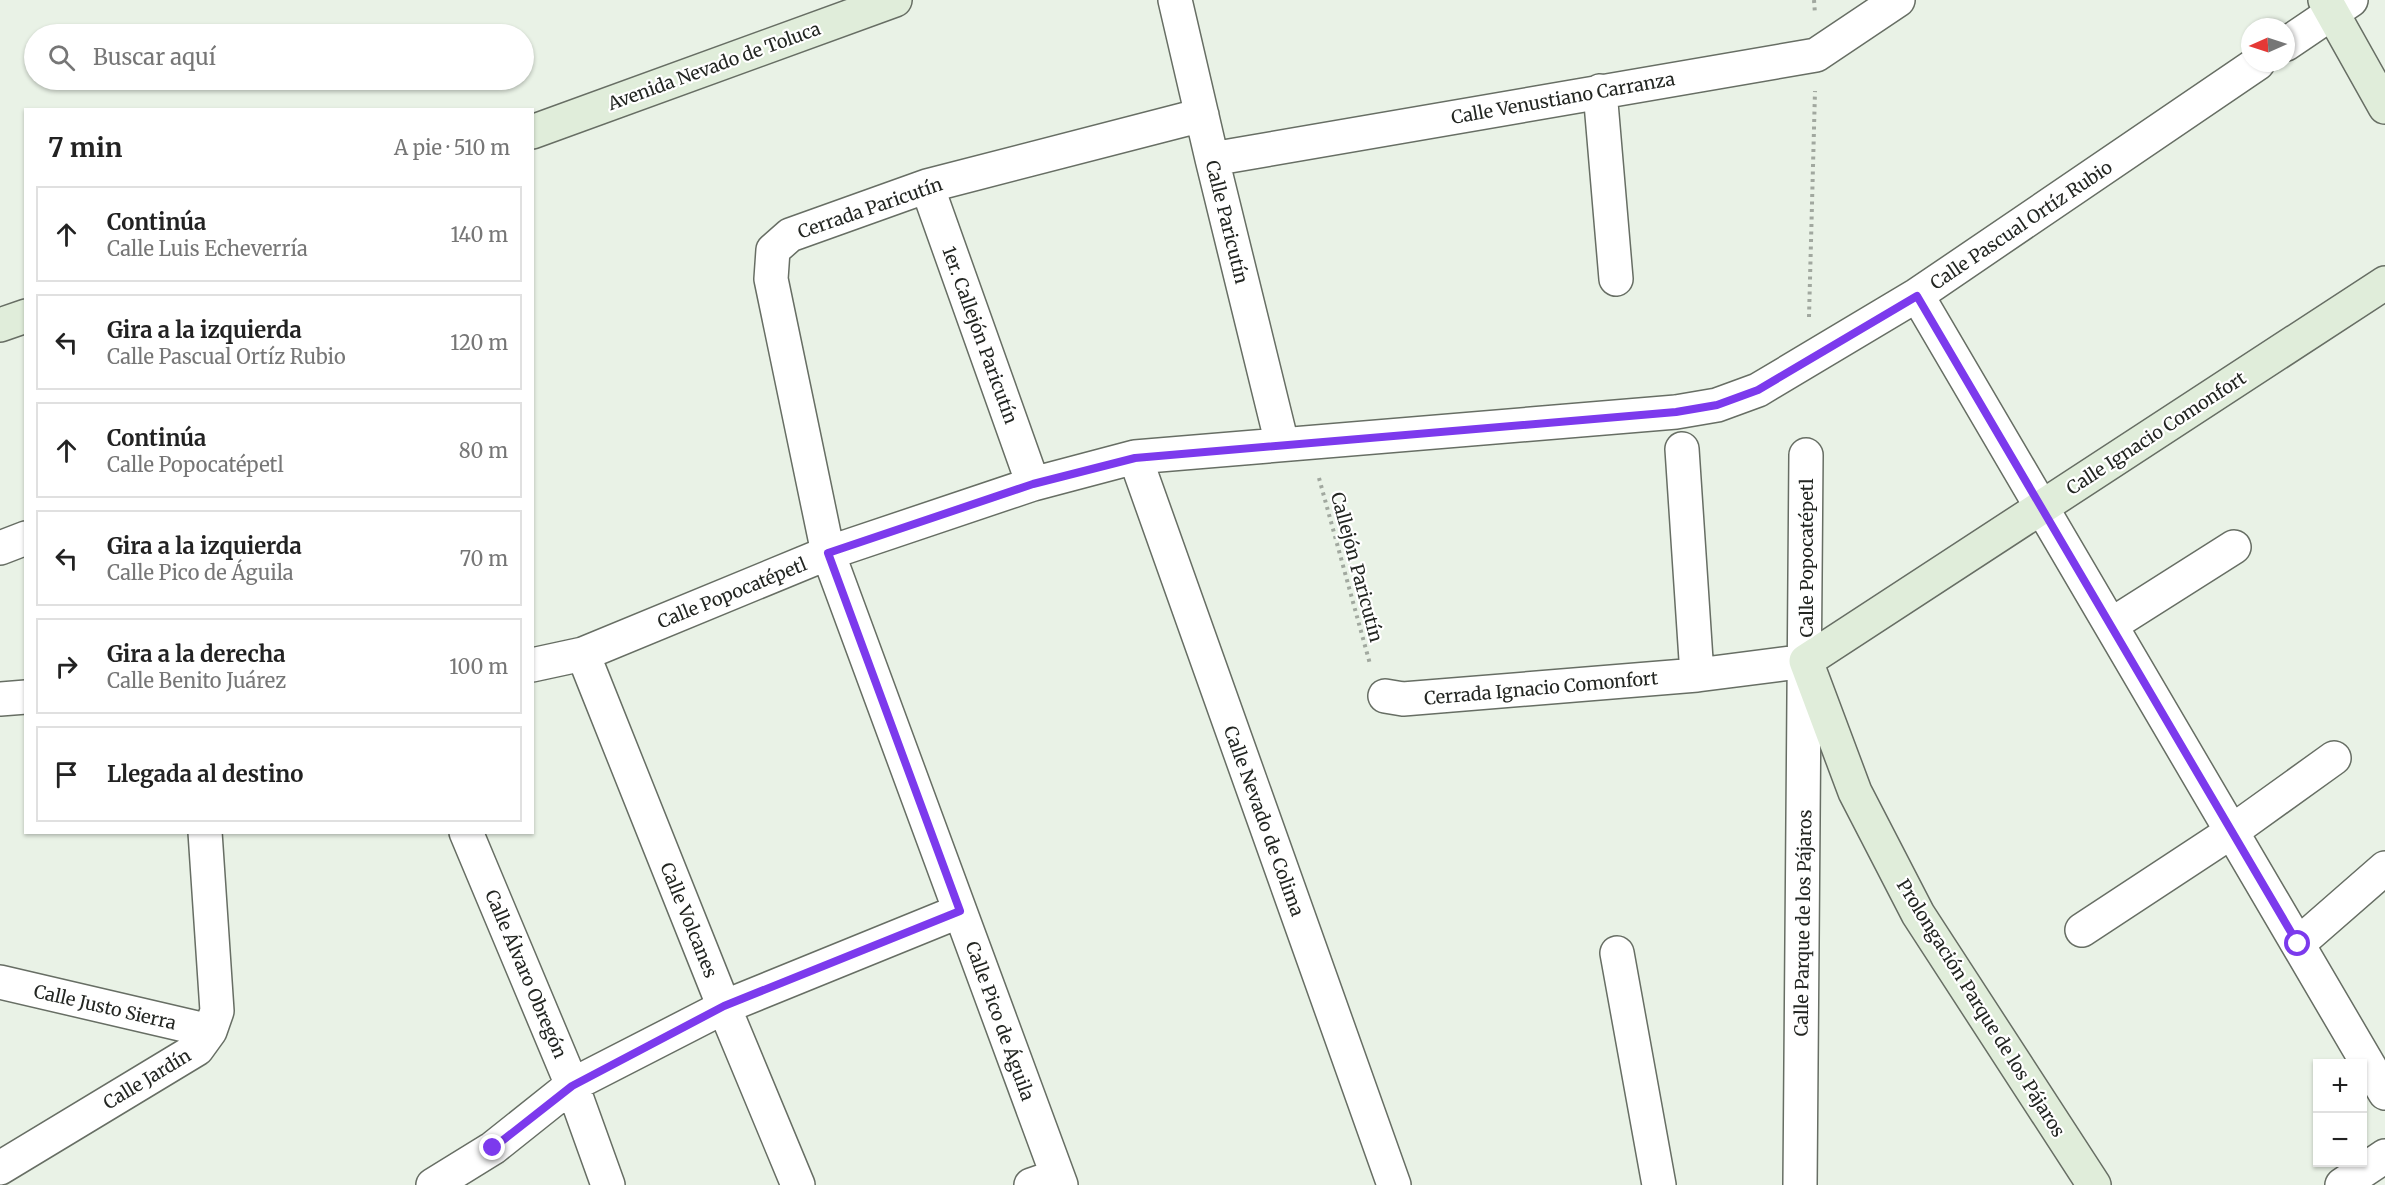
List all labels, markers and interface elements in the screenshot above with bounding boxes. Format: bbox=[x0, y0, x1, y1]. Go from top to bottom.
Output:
street label: Avenida Nevado de Toluca bbox=[604, 17, 824, 116]
north arrow bbox=[2241, 18, 2295, 72]
search box bbox=[24, 24, 534, 90]
icon: search bbox=[45, 41, 78, 74]
text: Buscar aquí bbox=[93, 43, 216, 71]
street label: Calle Venustiano Carranza bbox=[1449, 67, 1677, 129]
text: 7 min bbox=[48, 131, 122, 164]
text: A pie · 510 m bbox=[394, 135, 510, 160]
street label: Calle Pascual Ortíz Rubio bbox=[1926, 155, 2116, 295]
street label: Calle Paricutín bbox=[1201, 158, 1253, 286]
street label: Cerrada Paricutín bbox=[795, 172, 945, 244]
text: Continúa bbox=[107, 208, 206, 236]
icon: ahead bbox=[50, 218, 83, 251]
text: 140 m bbox=[451, 222, 508, 247]
text: Calle Luis Echeverría bbox=[107, 236, 308, 261]
street label: 1er. Callejón Paricutín bbox=[937, 243, 1023, 427]
text: Gira a la izquierda bbox=[107, 316, 302, 344]
icon: left bbox=[50, 326, 83, 359]
text: 120 m bbox=[450, 330, 508, 355]
text: Calle Pascual Ortíz Rubio bbox=[107, 344, 346, 369]
street label: Calle Ignacio Comonfort bbox=[2062, 366, 2250, 500]
text: Continúa bbox=[107, 424, 206, 452]
icon: ahead bbox=[50, 434, 83, 467]
text: 80 m bbox=[459, 438, 508, 463]
text: Calle Popocatépetl bbox=[107, 452, 284, 477]
street label: Calle Popocatépetl bbox=[1795, 478, 1818, 637]
street label: Callejón Paricutín bbox=[1326, 490, 1388, 645]
text: Gira a la izquierda bbox=[107, 532, 302, 560]
icon: left bbox=[50, 542, 83, 575]
text: 70 m bbox=[460, 546, 508, 571]
street label: Calle Popocatépetl bbox=[654, 552, 810, 633]
text: Calle Pico de Águila bbox=[107, 560, 294, 585]
text: Gira a la derecha bbox=[107, 640, 285, 668]
icon: right bbox=[50, 650, 83, 683]
text: 100 m bbox=[449, 654, 508, 679]
street label: Cerrada Ignacio Comonfort bbox=[1423, 666, 1659, 710]
text: Calle Benito Juárez bbox=[107, 668, 286, 693]
street label: Calle Nevado de Colima bbox=[1219, 723, 1309, 920]
icon: arrive bbox=[50, 758, 83, 791]
text: Llegada al destino bbox=[107, 760, 303, 788]
street label: Calle Parque de los Pájaros bbox=[1790, 809, 1816, 1037]
street label: Calle Volcanes bbox=[655, 859, 723, 981]
street label: Prolongación Parque de los Pájaros bbox=[1892, 875, 2070, 1141]
street label: Calle Álvaro Obregón bbox=[480, 886, 572, 1062]
route start bbox=[2284, 930, 2310, 956]
street label: Calle Pico de Águila bbox=[960, 938, 1040, 1104]
street label: Calle Justo Sierra bbox=[32, 979, 179, 1035]
street label: Calle Jardín bbox=[99, 1044, 195, 1114]
map controls bbox=[2313, 1059, 2367, 1167]
button: + bbox=[2313, 1059, 2367, 1113]
button: − bbox=[2313, 1113, 2367, 1167]
route end bbox=[479, 1134, 505, 1160]

